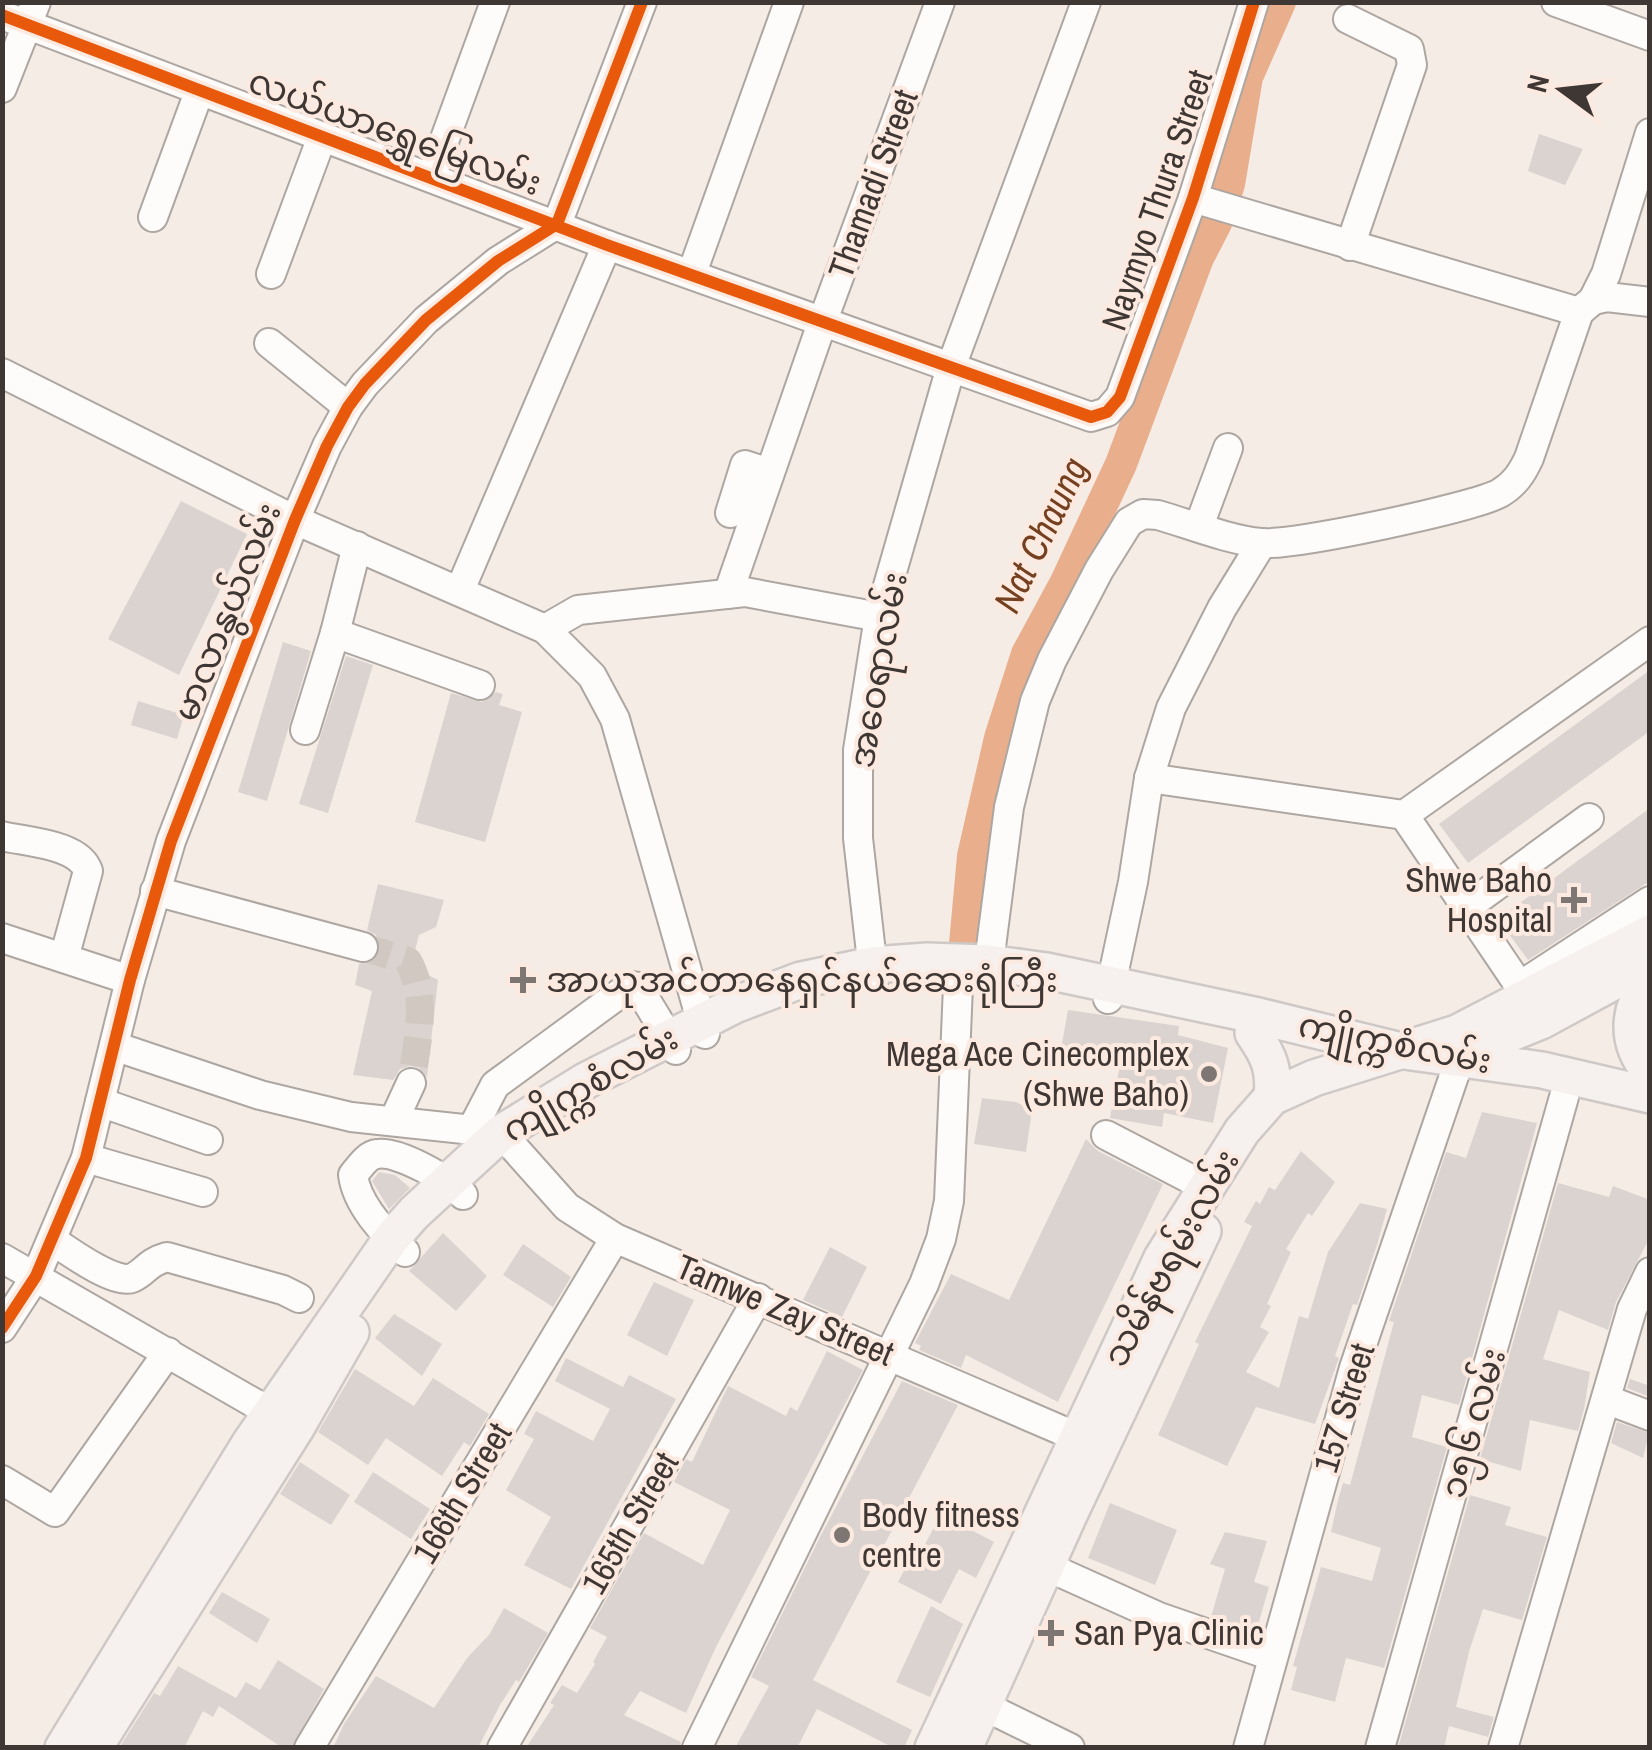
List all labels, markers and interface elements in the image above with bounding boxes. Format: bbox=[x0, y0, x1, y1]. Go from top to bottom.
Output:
north arrow bbox=[1512, 40, 1612, 140]
street label: လယ်ယာရွှေမြေလမ်း bbox=[241, 57, 548, 211]
street label: Naymyo Thura Street bbox=[1090, 63, 1223, 336]
text: N bbox=[1517, 71, 1558, 96]
street label: Thamadi Street bbox=[817, 83, 928, 285]
water label: Nat Chaung bbox=[981, 449, 1100, 621]
street label: မာလာနွယ်လမ်း bbox=[161, 496, 295, 729]
street label: အဝေရာလမ်း bbox=[837, 568, 923, 772]
place label: Shwe Baho Hospital bbox=[1405, 856, 1552, 943]
marker: Shwe Baho Hospital bbox=[1561, 887, 1587, 913]
place label: အာယုအင်တာနေရှင်နယ်ဆေးရုံကြီး bbox=[546, 956, 1058, 1008]
marker: အာယုအင်တာနေရှင်နယ်ဆေးရုံကြီး bbox=[510, 967, 536, 993]
street label: ကျိုက္ကစံလမ်း bbox=[1293, 1001, 1496, 1090]
street label: ကျိုက္ကစံလမ်း bbox=[493, 1014, 689, 1158]
place label: Mega Ace Cinecomplex (Shwe Baho) bbox=[886, 1030, 1190, 1117]
marker: Mega Ace Cinecomplex (Shwe Baho) bbox=[1198, 1063, 1220, 1085]
street label: သမိန်ဗရမ်းလမ်း bbox=[1091, 1141, 1254, 1377]
street label: Tamwe Zay Street bbox=[669, 1243, 901, 1376]
street label: 157 Street bbox=[1302, 1338, 1385, 1478]
street label: ၁၅၆ လမ်း bbox=[1429, 1342, 1521, 1505]
street label: 166th Street bbox=[401, 1414, 522, 1572]
street label: 165th Street bbox=[570, 1443, 689, 1602]
place label: Body fitness centre bbox=[862, 1491, 1020, 1578]
marker: Body fitness centre bbox=[831, 1524, 853, 1546]
place label: San Pya Clinic bbox=[1074, 1609, 1264, 1656]
marker: San Pya Clinic bbox=[1038, 1620, 1064, 1646]

